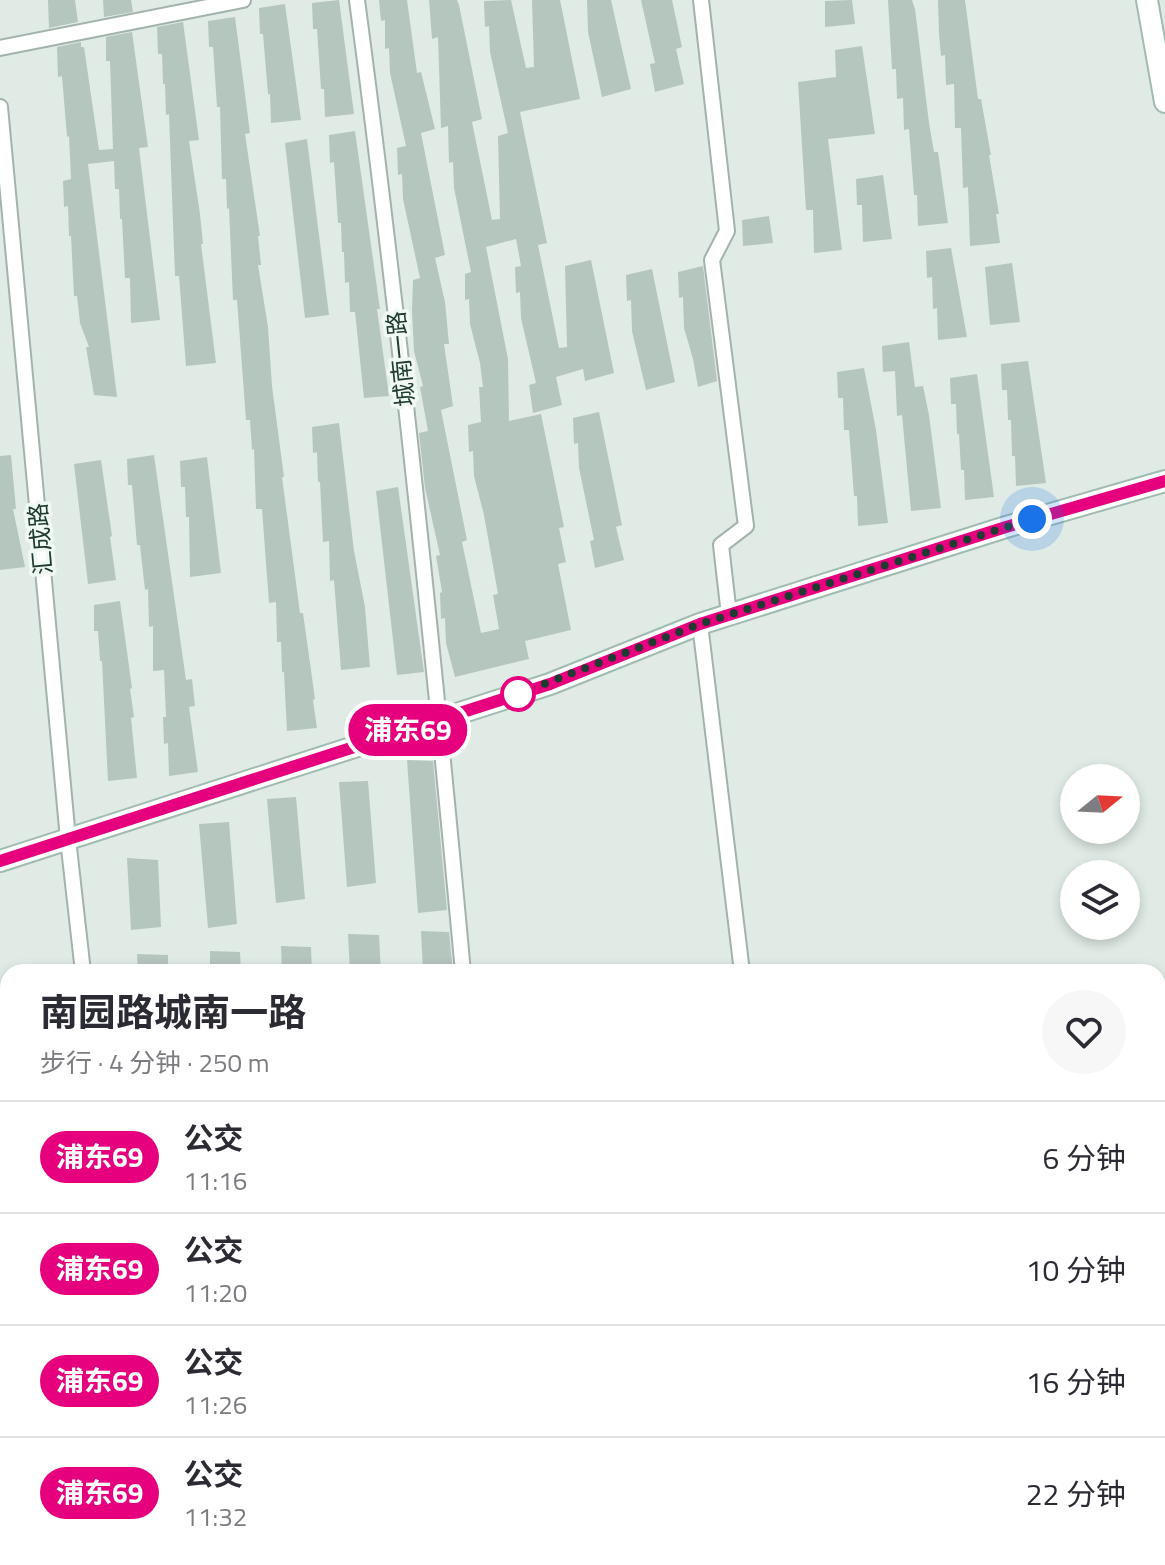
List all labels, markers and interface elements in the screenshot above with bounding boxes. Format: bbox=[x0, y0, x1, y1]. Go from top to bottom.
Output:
street label: 城南一路 bbox=[377, 309, 423, 409]
your location bbox=[1012, 499, 1052, 539]
street label: 汇成路 bbox=[19, 502, 61, 576]
unlabelled marker bbox=[501, 677, 535, 711]
line badge: 浦东69 bbox=[352, 704, 464, 756]
text: 浦东69 bbox=[364, 708, 452, 751]
north arrow bbox=[1060, 764, 1140, 844]
map controls bbox=[1060, 764, 1140, 940]
button: layers bbox=[1060, 860, 1140, 940]
text: 南园路城南一路 bbox=[40, 983, 306, 1041]
button: heart bbox=[1042, 990, 1126, 1074]
text: 步行 · 4 分钟 · 250 m bbox=[40, 1043, 270, 1082]
text: 公交 bbox=[183, 1115, 243, 1161]
text: 浦东69 bbox=[56, 1135, 143, 1178]
text: 6 分钟 bbox=[1043, 1135, 1126, 1181]
text: 11:16 bbox=[183, 1161, 247, 1200]
text: 公交 bbox=[183, 1227, 243, 1273]
text: 浦东69 bbox=[56, 1247, 143, 1290]
text: 10 分钟 bbox=[1026, 1247, 1126, 1293]
text: 11:20 bbox=[183, 1273, 247, 1312]
text: 公交 bbox=[183, 1339, 243, 1385]
text: 浦东69 bbox=[56, 1359, 143, 1402]
text: 16 分钟 bbox=[1026, 1359, 1126, 1405]
text: 11:26 bbox=[183, 1385, 247, 1424]
text: 公交 bbox=[183, 1451, 243, 1497]
text: 浦东69 bbox=[56, 1471, 143, 1514]
text: 22 分钟 bbox=[1026, 1471, 1126, 1517]
text: 11:32 bbox=[183, 1497, 247, 1536]

